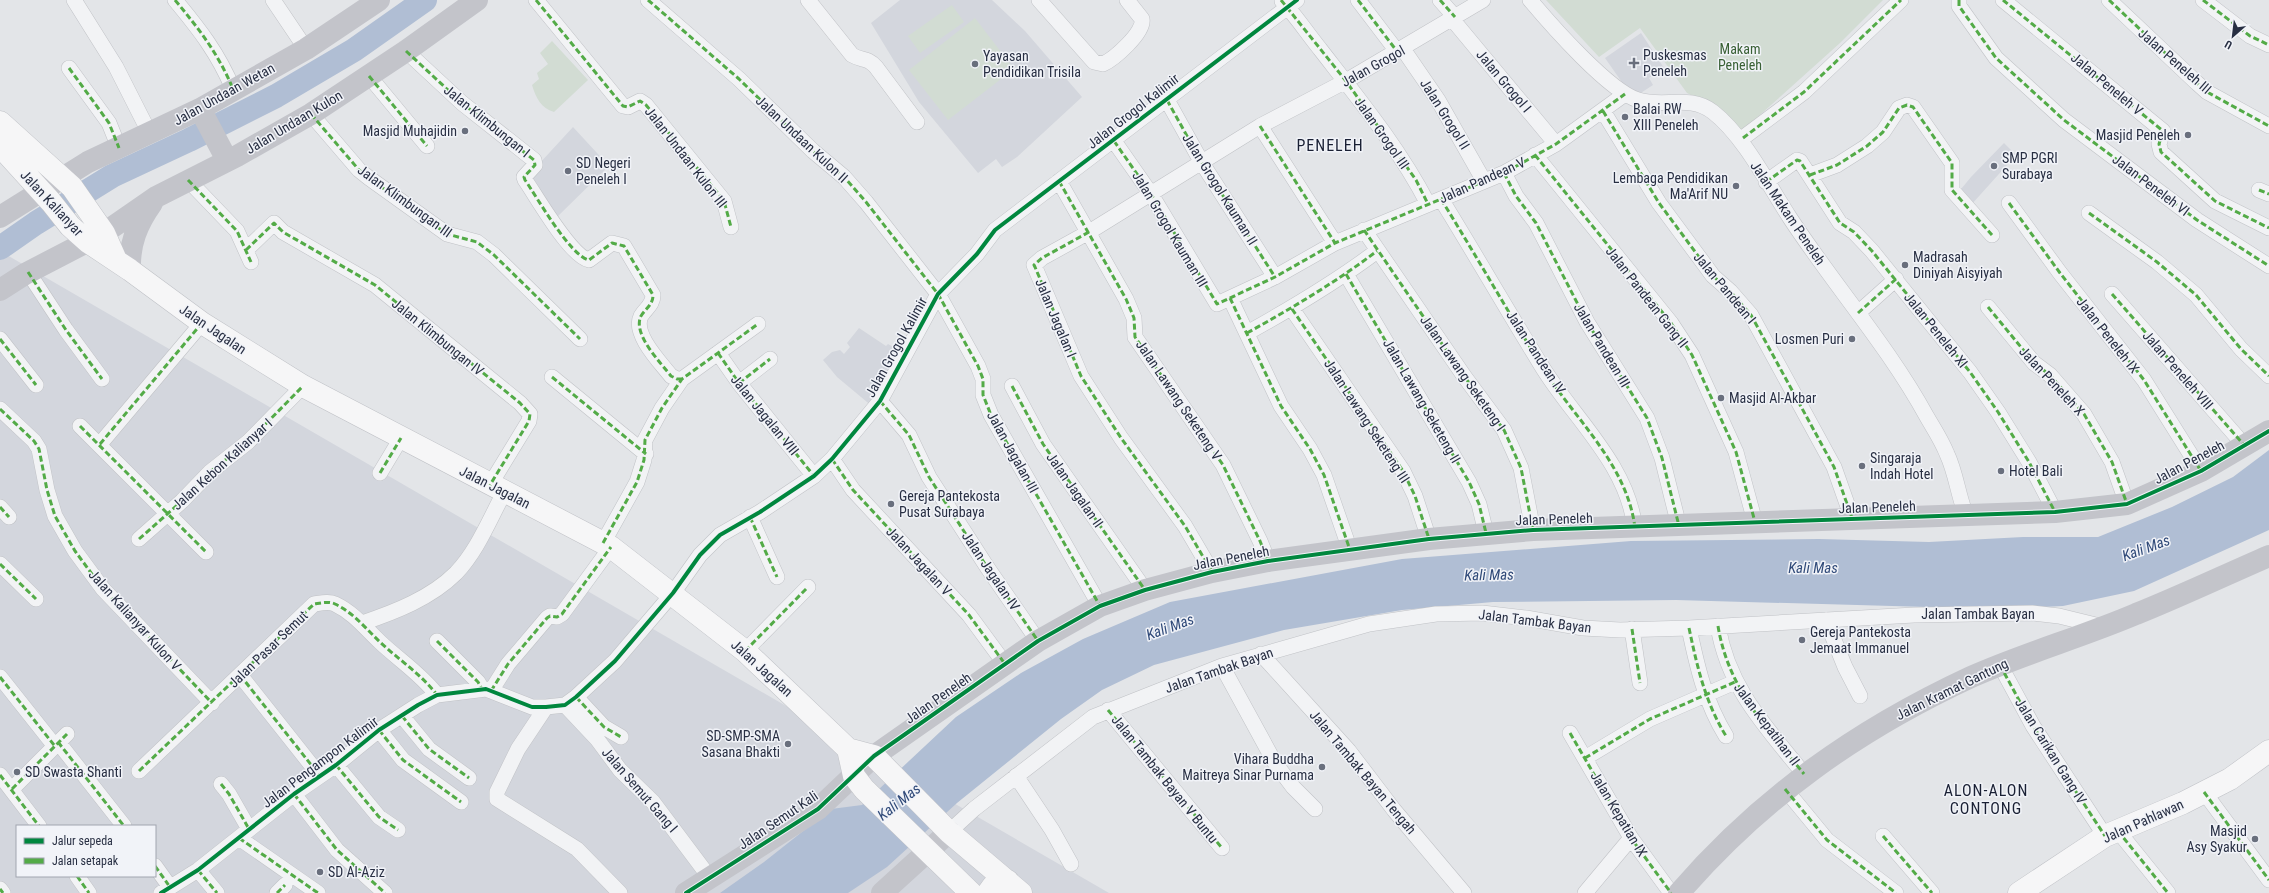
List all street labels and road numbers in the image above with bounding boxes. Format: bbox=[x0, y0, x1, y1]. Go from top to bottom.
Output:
street label: Jalan Peneleh III bbox=[2135, 25, 2215, 97]
street label: Jalan Grogol bbox=[1339, 42, 1407, 90]
street label: Jalan Grogol I bbox=[1473, 46, 1535, 116]
street label: Jalan Peneleh V bbox=[2068, 49, 2146, 119]
street label: Jalan Undaan Wetan bbox=[171, 60, 277, 128]
street label: Jalan Grogol Kalimir bbox=[1084, 70, 1182, 152]
street label: Jalan Grogol II bbox=[1417, 76, 1473, 152]
street label: Jalan Klimbungan I bbox=[441, 82, 533, 160]
street label: Jalan Undaan Kulon bbox=[243, 87, 345, 157]
street label: Jalan Undaan Kulon II bbox=[753, 92, 851, 186]
street label: Jalan Grogol III bbox=[1351, 94, 1413, 172]
street label: Jalan Undaan Kulon III bbox=[642, 103, 730, 211]
street label: Jalan Grogol Kauman II bbox=[1179, 130, 1261, 248]
street label: Jalan Peneleh VI bbox=[2109, 151, 2193, 219]
street label: Jalan Pandean V bbox=[1436, 154, 1528, 206]
street label: Jalan Makam Peneleh bbox=[1747, 158, 1829, 268]
street label: Jalan Klimbungan III bbox=[355, 161, 455, 241]
street label: Jalan Kalianyar bbox=[17, 167, 87, 239]
street label: Jalan Grogol Kauman III bbox=[1129, 168, 1211, 290]
street label: Jalan Pandean Gang II bbox=[1603, 243, 1691, 351]
street label: Jalan Pandean I bbox=[1691, 249, 1759, 327]
street label: Jalan Jagalan I bbox=[1032, 276, 1080, 360]
street label: Jalan Peneleh XI bbox=[1901, 289, 1971, 371]
street label: Jalan Grogol Kalimir bbox=[862, 294, 930, 400]
street label: Jalan Peneleh IX bbox=[2073, 294, 2143, 376]
street label: Jalan Klimbungan IV bbox=[389, 295, 487, 379]
street label: Jalan Pandean III bbox=[1571, 300, 1633, 390]
street label: Jalan Jagalan bbox=[177, 301, 249, 357]
street label: Jalan Pandean IV bbox=[1503, 307, 1569, 397]
street label: Jalan Lawang Seketeng I bbox=[1417, 312, 1509, 434]
street label: Jalan Peneleh VIII bbox=[2139, 327, 2217, 413]
street label: Jalan Lawang Seketeng II bbox=[1380, 336, 1464, 466]
street label: Jalan Lawang Seketeng V bbox=[1133, 337, 1225, 463]
street label: Jalan Peneleh X bbox=[2016, 343, 2088, 419]
street label: Jalan Lawang Seketeng III bbox=[1321, 356, 1413, 486]
street label: Jalan Jagalan VIII bbox=[728, 372, 802, 458]
street label: Jalan Jagalan III bbox=[984, 408, 1042, 496]
street label: Jalan Kebon Kalianyar I bbox=[169, 415, 275, 513]
street label: Jalan Peneleh bbox=[2151, 437, 2227, 487]
street label: Jalan Jagalan II bbox=[1043, 450, 1107, 530]
street label: Jalan Jagalan bbox=[457, 462, 533, 512]
street label: Jalan Peneleh bbox=[1838, 498, 1916, 516]
street label: Jalan Peneleh bbox=[1515, 510, 1593, 528]
street label: Jalan Jagalan V bbox=[883, 523, 955, 599]
street label: Jalan Jagalan IV bbox=[959, 529, 1023, 614]
street label: Jalan Peneleh bbox=[1191, 543, 1271, 573]
street label: Jalan Kalianyar Kulon V bbox=[86, 566, 184, 674]
street label: Jalan Tambak Bayan bbox=[1478, 606, 1592, 636]
street label: Jalan Tambak Bayan bbox=[1921, 606, 2035, 622]
street label: Jalan Pasar Semut bbox=[225, 607, 311, 691]
street label: Jalan Jagalan bbox=[728, 636, 796, 700]
street label: Jalan Tambak Bayan bbox=[1163, 644, 1275, 696]
street label: Jalan Kramat Gantung bbox=[1893, 655, 2011, 723]
street label: Jalan Peneleh bbox=[902, 669, 974, 727]
street label: Jalan Kepatihan II bbox=[1731, 680, 1803, 768]
street label: Jalan Carikan Gang IV bbox=[2012, 695, 2090, 807]
street label: Jalan Tambak Bayan Tengah bbox=[1306, 707, 1420, 837]
street label: Jalan Tambak Bayan V Buntu bbox=[1108, 712, 1222, 846]
street label: Jalan Pengampon Kalimir bbox=[259, 713, 381, 811]
street label: Jalan Semut Gang I bbox=[599, 744, 681, 836]
street label: Jalan Kepatian IX bbox=[1587, 769, 1651, 860]
street label: Jalan Semut Kali bbox=[735, 787, 821, 853]
street label: Jalan Pahlawan bbox=[2100, 796, 2186, 846]

